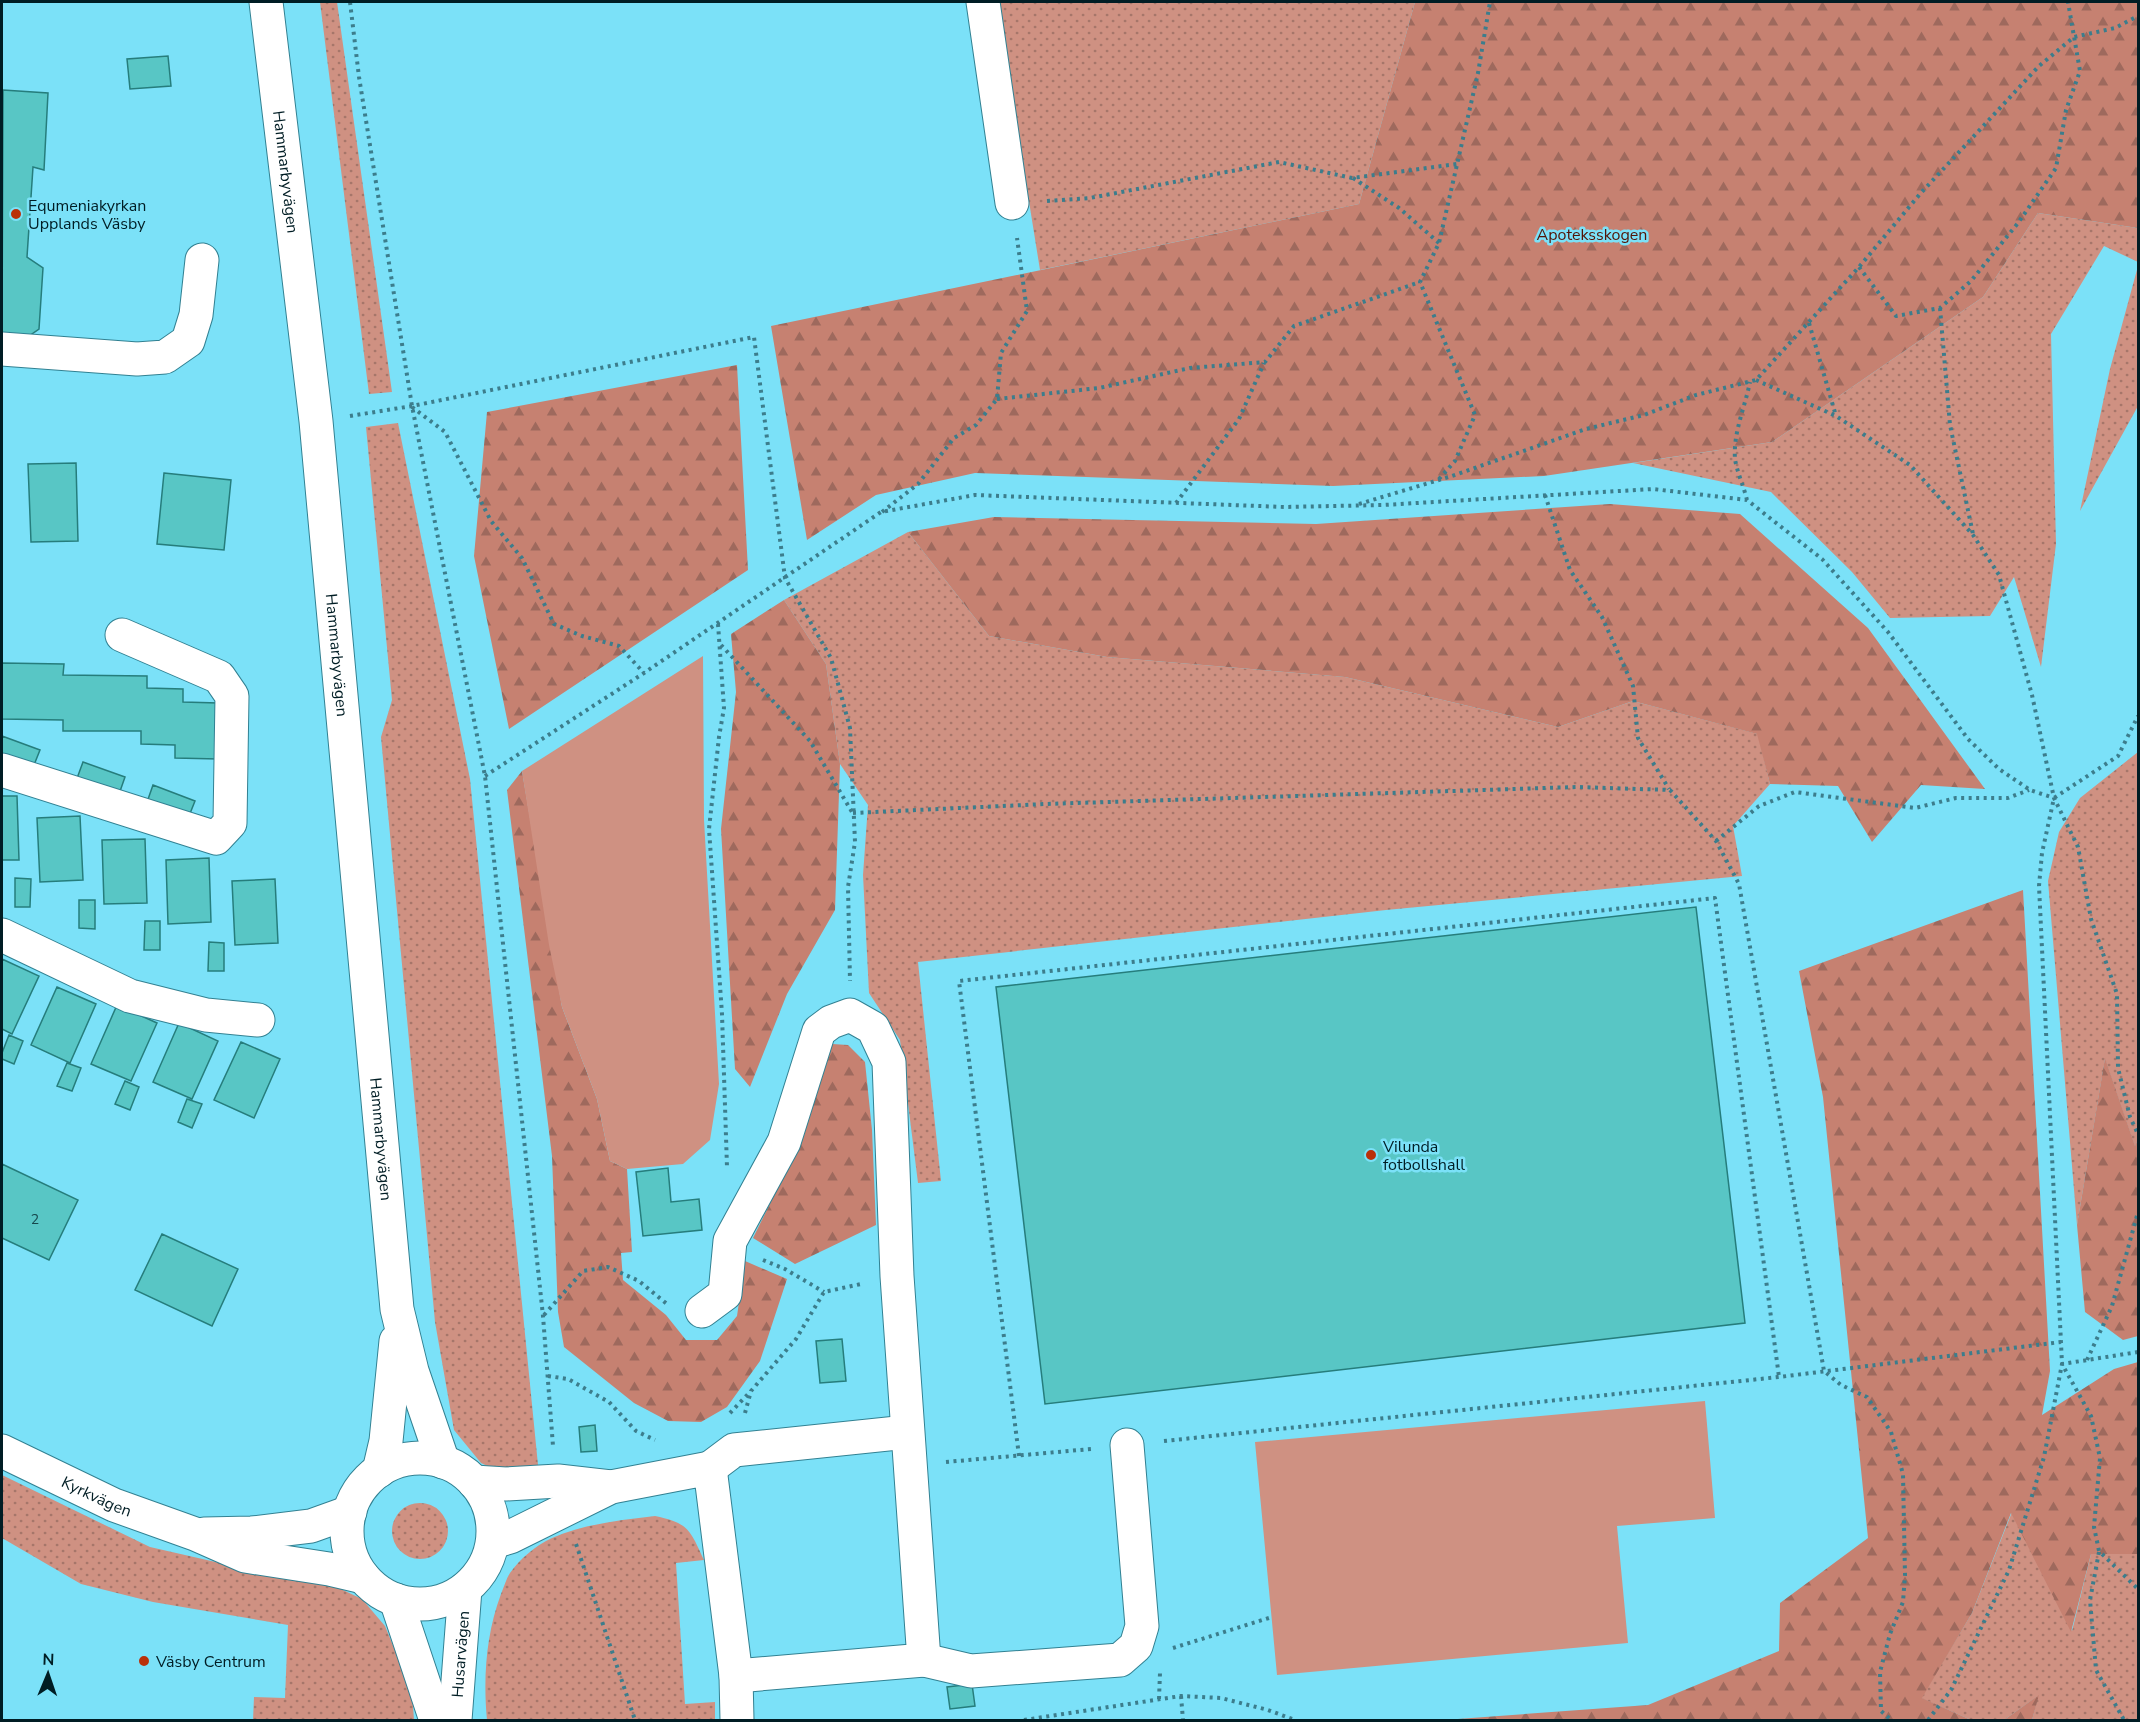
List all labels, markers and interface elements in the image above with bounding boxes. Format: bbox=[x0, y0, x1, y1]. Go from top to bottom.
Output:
street label: Hammarbyvägen bbox=[267, 109, 304, 235]
place label: Equmeniakyrkan Upplands Väsby bbox=[28, 195, 146, 235]
marker: Equmeniakyrkan Upplands Väsby bbox=[9, 207, 23, 221]
park label: Apoteksskogen bbox=[1537, 224, 1647, 246]
street label: Hammarbyvägen bbox=[320, 593, 353, 718]
street label: Hammarbyvägen bbox=[364, 1077, 397, 1202]
place label: Vilunda fotbollshall bbox=[1382, 1136, 1465, 1176]
marker: Vilunda fotbollshall bbox=[1364, 1148, 1378, 1162]
house number: 2 bbox=[31, 1210, 39, 1229]
street label: Kyrkvägen bbox=[58, 1471, 134, 1522]
street label: Husarvägen bbox=[447, 1610, 475, 1699]
north arrow bbox=[18, 1644, 78, 1704]
text: N bbox=[42, 1649, 55, 1671]
place label: Väsby Centrum bbox=[155, 1651, 266, 1673]
marker: Väsby Centrum bbox=[137, 1654, 151, 1668]

